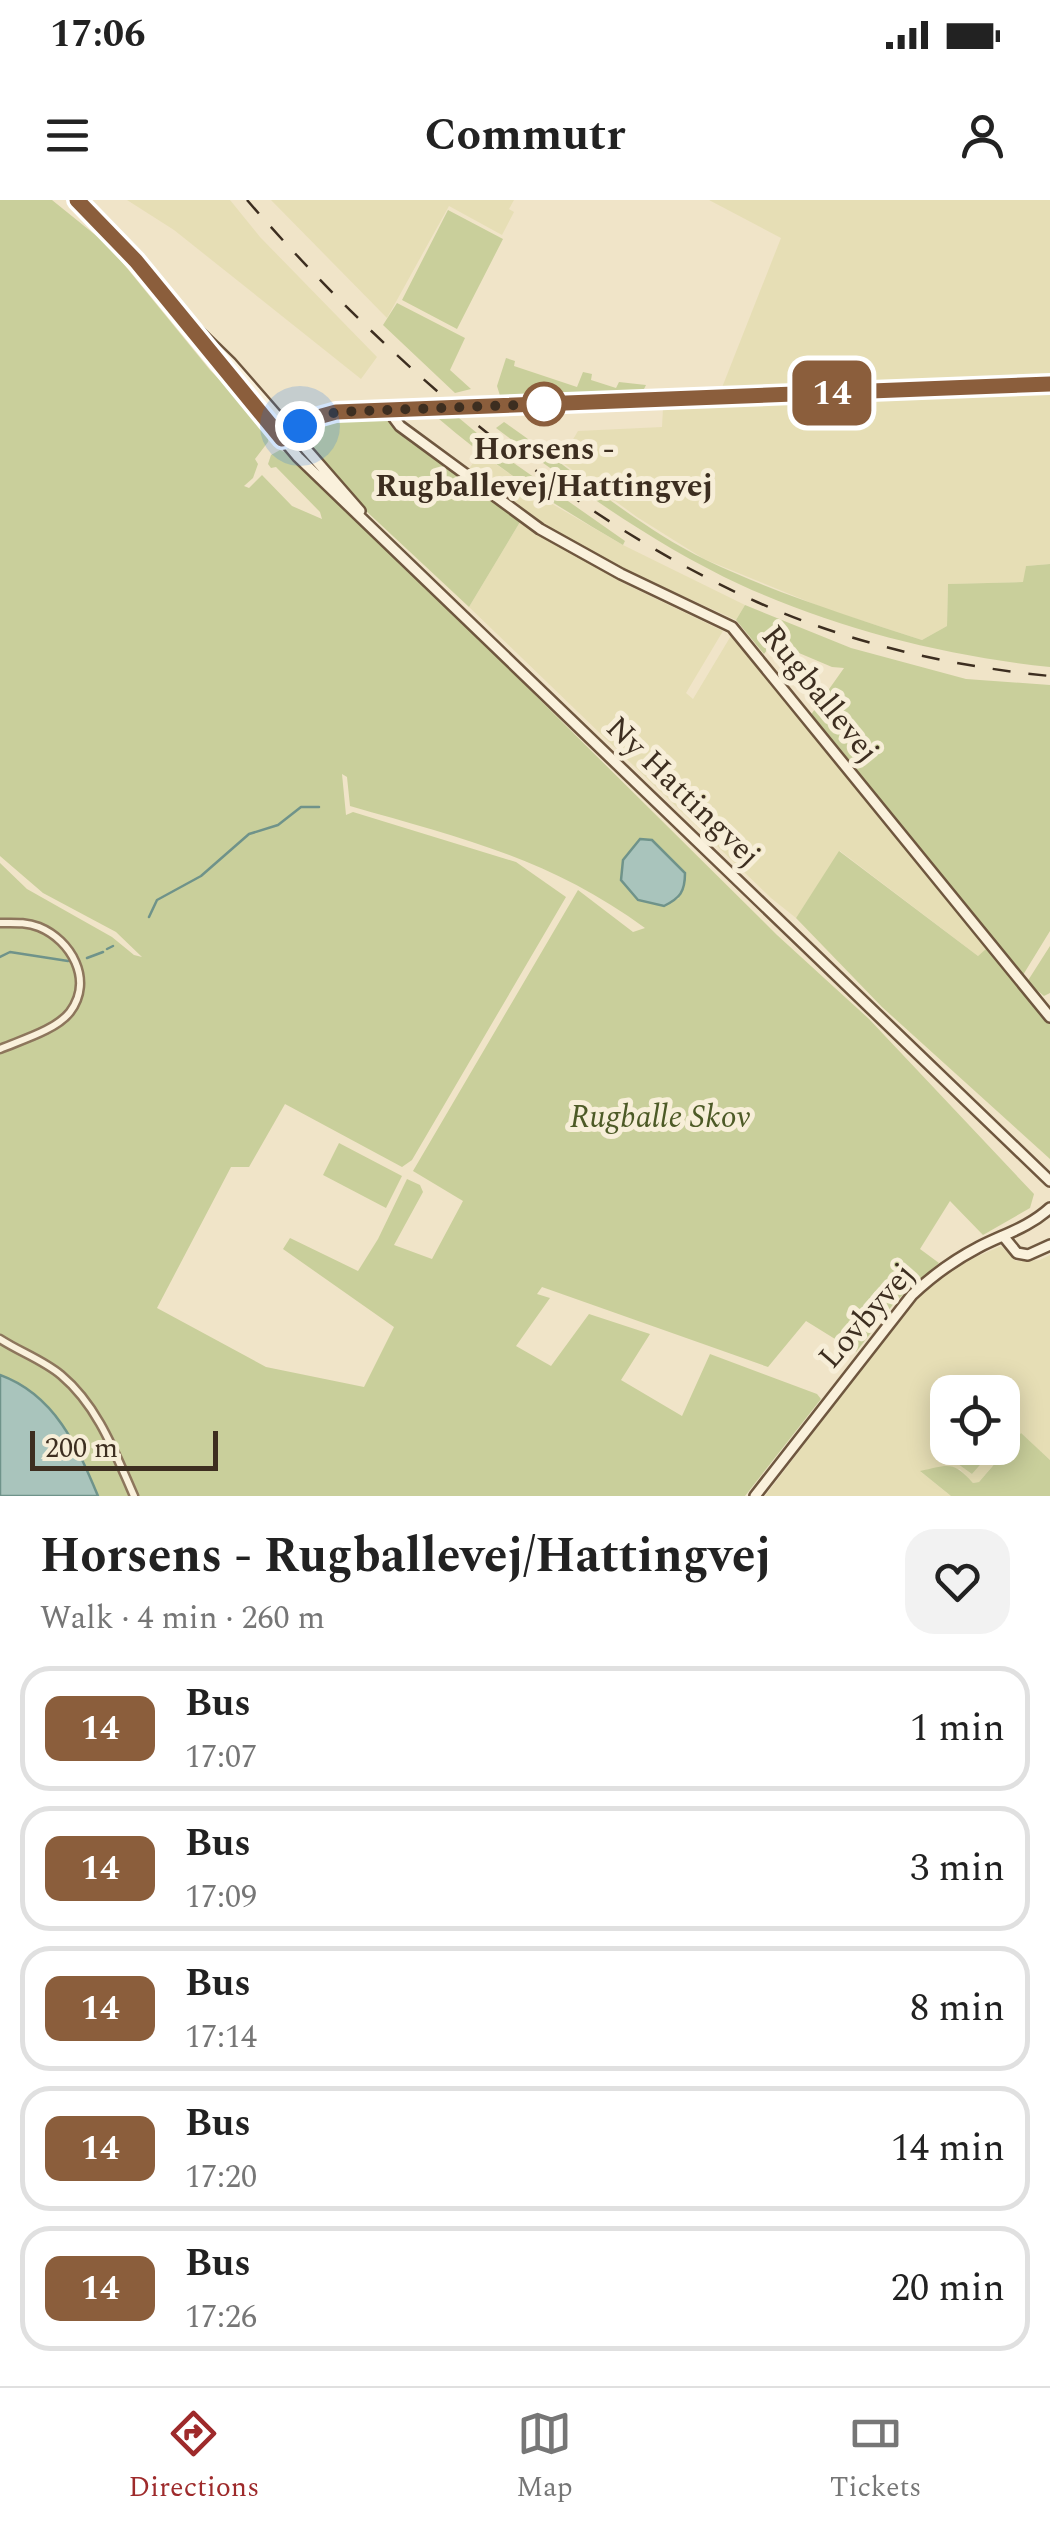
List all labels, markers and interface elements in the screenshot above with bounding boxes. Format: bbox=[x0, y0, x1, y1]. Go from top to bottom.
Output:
text: 17:06 bbox=[50, 6, 145, 64]
text: Commutr bbox=[425, 101, 625, 170]
icon: menu bbox=[40, 108, 95, 163]
icon: person bbox=[955, 108, 1010, 163]
line badge: 14 bbox=[787, 360, 877, 426]
text: 14 bbox=[812, 367, 852, 420]
marker: Horsens - Rugballevej/Hattingvej bbox=[523, 383, 565, 425]
your location bbox=[275, 401, 325, 451]
place label: Horsens - Rugballevej/Hattingvej bbox=[375, 425, 713, 511]
street label: Rugballevej bbox=[749, 614, 891, 774]
street label: Ny Hattingvej bbox=[594, 705, 772, 879]
park label: Rugballe Skov bbox=[570, 1093, 751, 1142]
street label: Lovbyvej bbox=[807, 1252, 927, 1380]
map controls bbox=[930, 1375, 1020, 1465]
button: locate bbox=[930, 1375, 1020, 1465]
scale bar bbox=[30, 1426, 218, 1470]
text: 200 m bbox=[45, 1427, 118, 1470]
text: Horsens - Rugballevej/Hattingvej bbox=[40, 1520, 771, 1593]
button: heart bbox=[905, 1529, 1010, 1634]
text: Walk · 4 min · 260 m bbox=[40, 1594, 325, 1643]
text: Bus bbox=[185, 1675, 251, 1733]
text: 1 min bbox=[910, 1700, 1005, 1758]
text: 14 bbox=[80, 1702, 120, 1755]
text: 17:07 bbox=[185, 1733, 257, 1782]
text: Bus bbox=[185, 1815, 251, 1873]
text: 3 min bbox=[910, 1840, 1005, 1898]
text: 14 bbox=[80, 1842, 120, 1895]
text: 17:09 bbox=[185, 1873, 257, 1922]
text: Bus bbox=[185, 1955, 251, 2013]
text: 8 min bbox=[910, 1980, 1005, 2038]
text: 14 bbox=[80, 1982, 120, 2035]
text: 17:14 bbox=[185, 2013, 257, 2062]
text: Bus bbox=[185, 2095, 251, 2153]
text: 14 min bbox=[891, 2120, 1005, 2178]
text: 14 bbox=[80, 2122, 120, 2175]
text: 17:20 bbox=[185, 2153, 257, 2202]
text: Bus bbox=[185, 2235, 251, 2293]
text: 20 min bbox=[891, 2260, 1005, 2318]
text: 14 bbox=[80, 2262, 120, 2315]
text: 17:26 bbox=[185, 2293, 257, 2342]
tab: Directions bbox=[129, 2406, 259, 2509]
tab: Map bbox=[516, 2406, 573, 2509]
tab: Tickets bbox=[830, 2406, 921, 2509]

